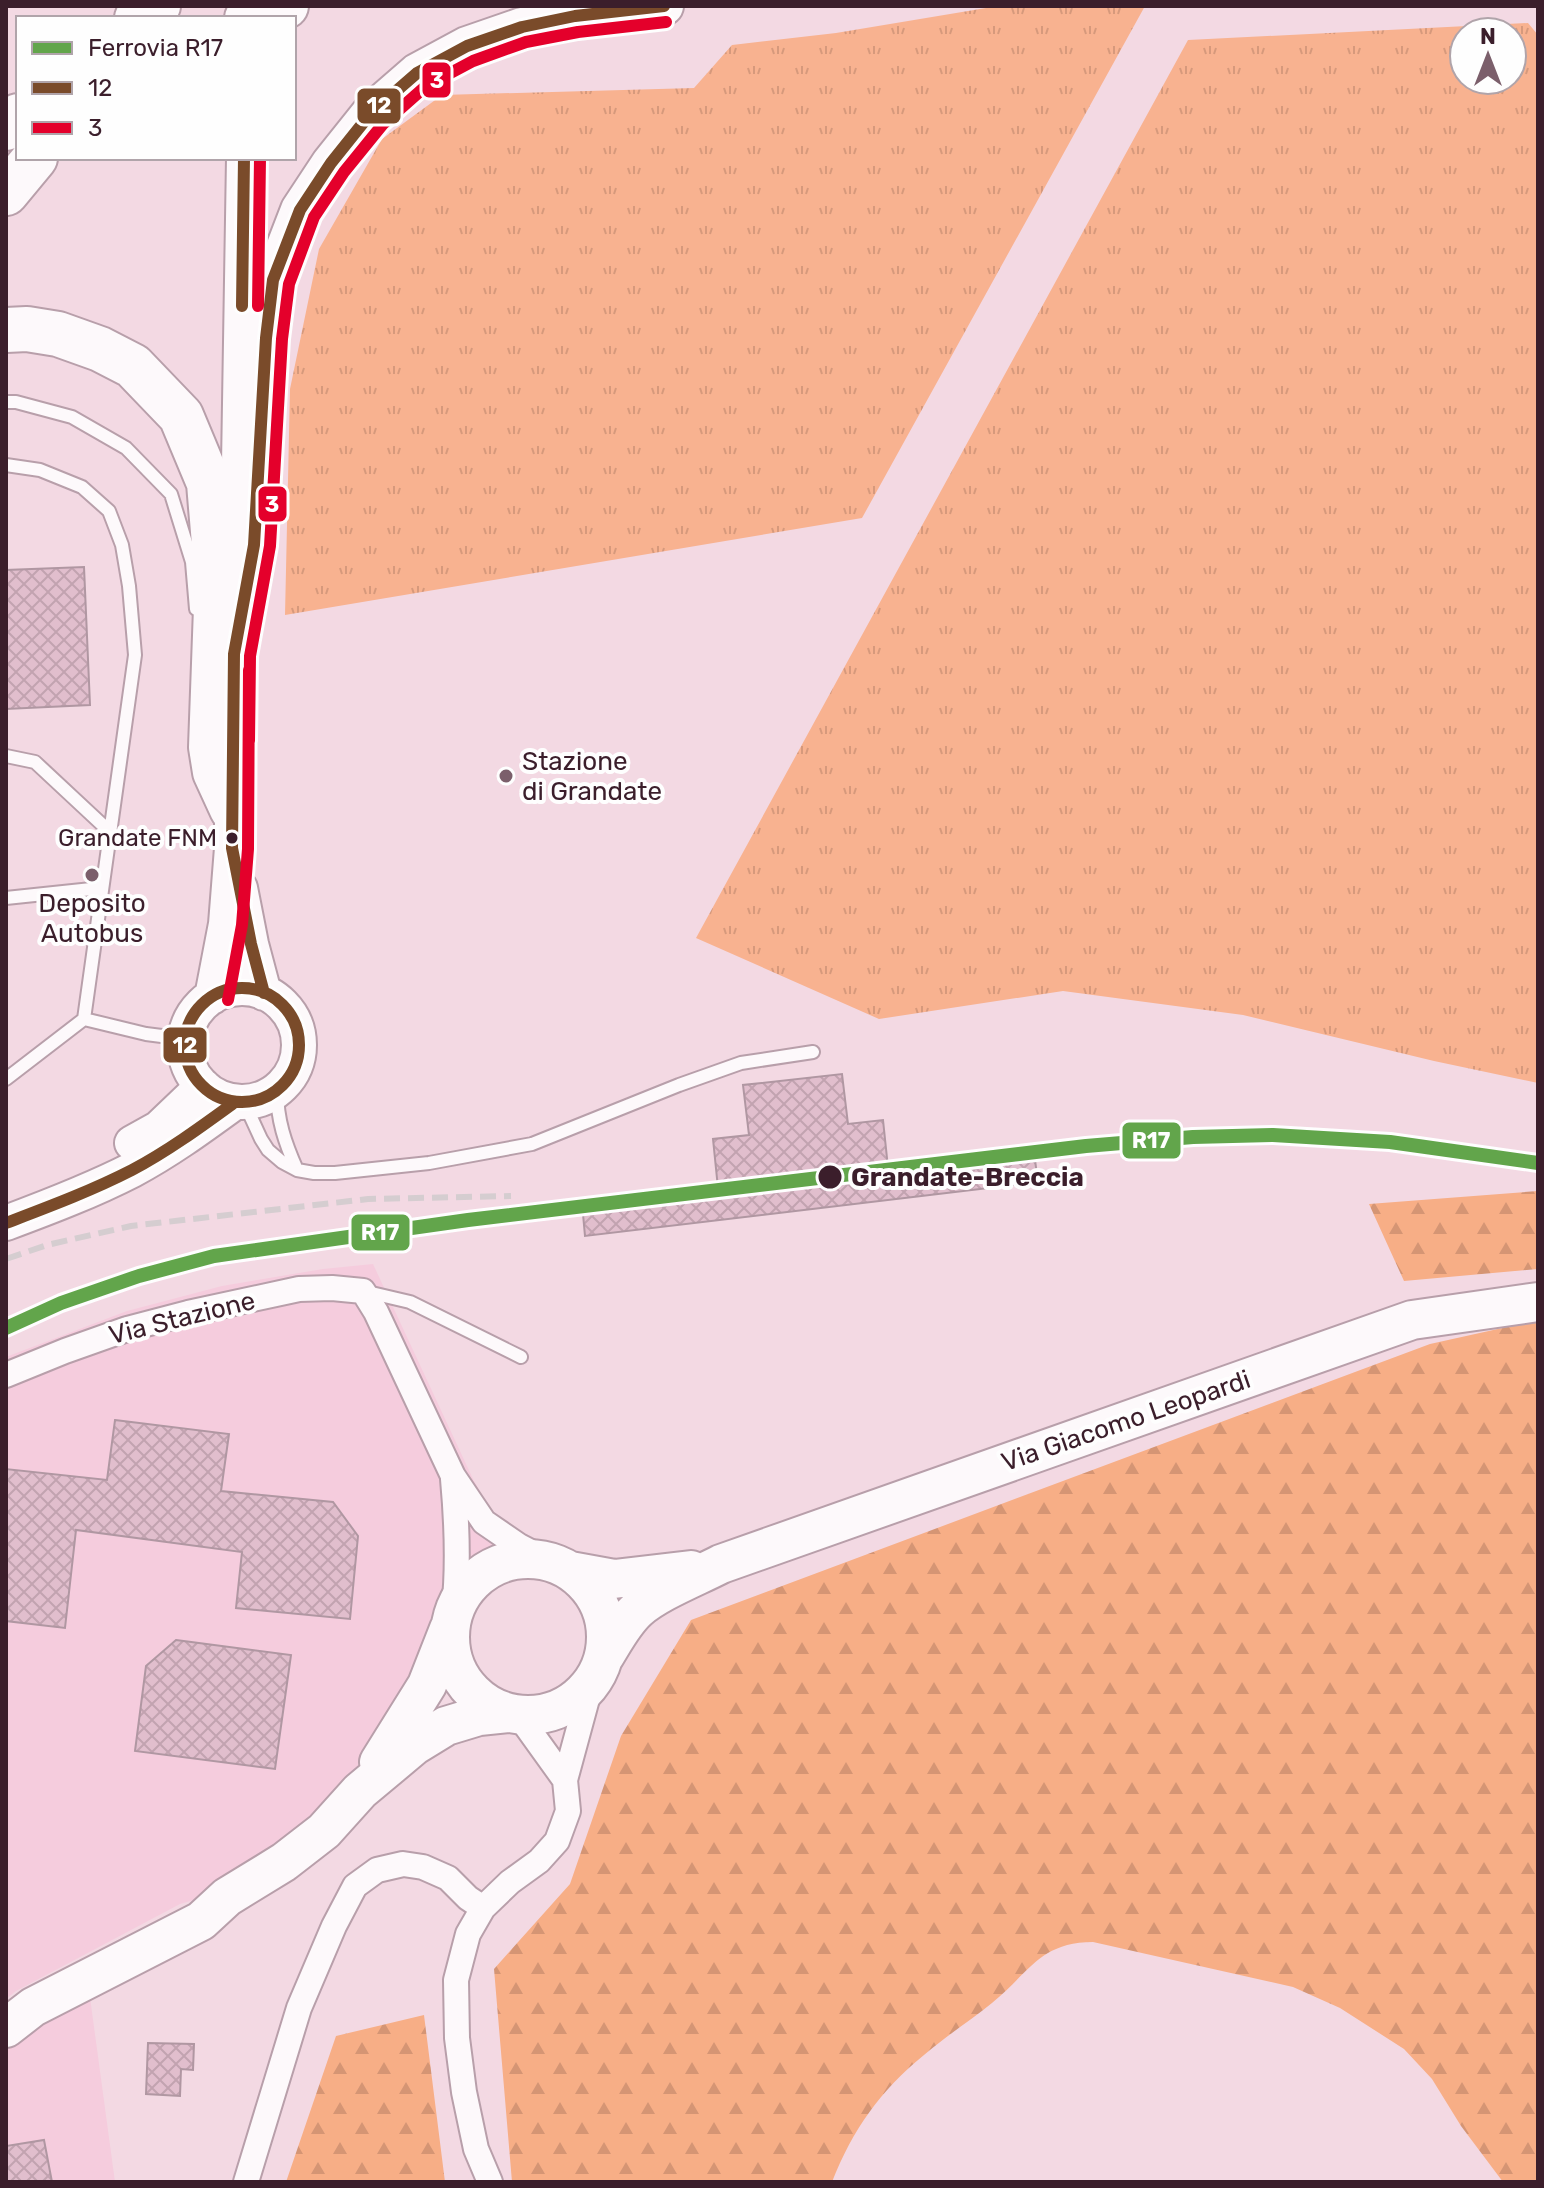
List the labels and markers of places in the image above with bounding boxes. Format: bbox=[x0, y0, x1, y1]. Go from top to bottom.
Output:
place label: Stazione di Grandate bbox=[522, 746, 662, 807]
marker: Stazione di Grandate bbox=[497, 767, 515, 785]
place label: Grandate FNM bbox=[58, 824, 217, 852]
marker: Grandate FNM bbox=[224, 830, 240, 846]
marker: Deposito Autobus bbox=[83, 866, 101, 884]
place label: Deposito Autobus bbox=[38, 888, 146, 949]
place label: Grandate-Breccia bbox=[851, 1162, 1084, 1193]
marker: Grandate-Breccia bbox=[816, 1163, 844, 1191]

